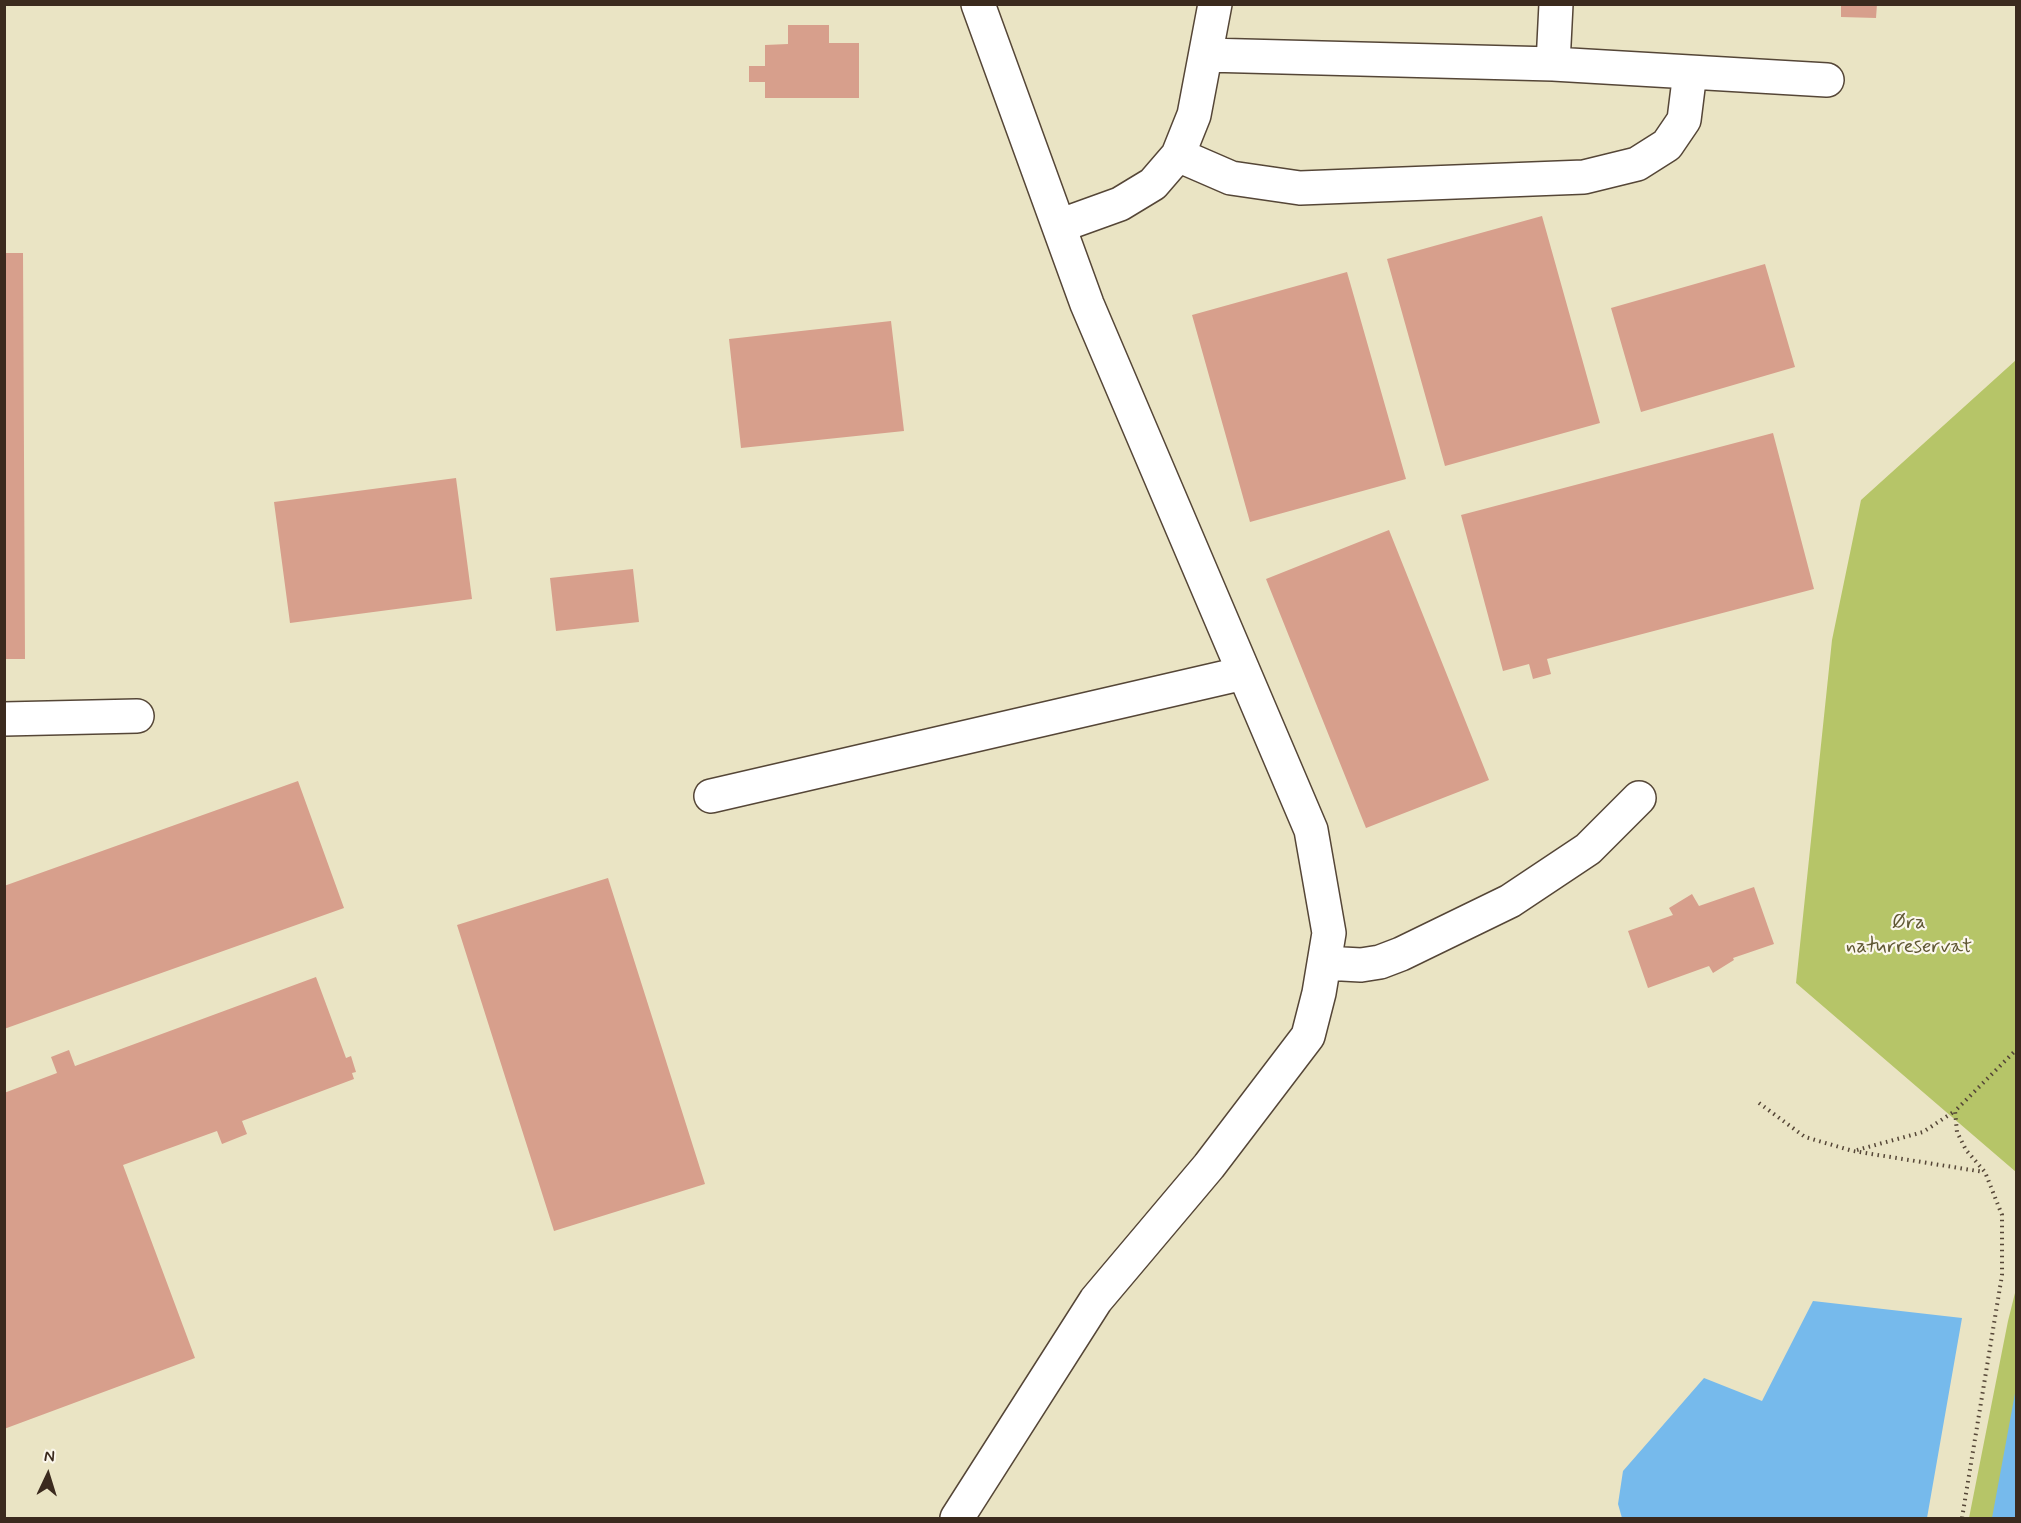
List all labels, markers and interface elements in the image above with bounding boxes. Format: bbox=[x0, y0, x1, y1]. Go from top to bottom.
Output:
park label: Øra naturreservat bbox=[1846, 911, 1972, 961]
north arrow bbox=[18, 1445, 78, 1505]
text: N bbox=[43, 1446, 55, 1467]

